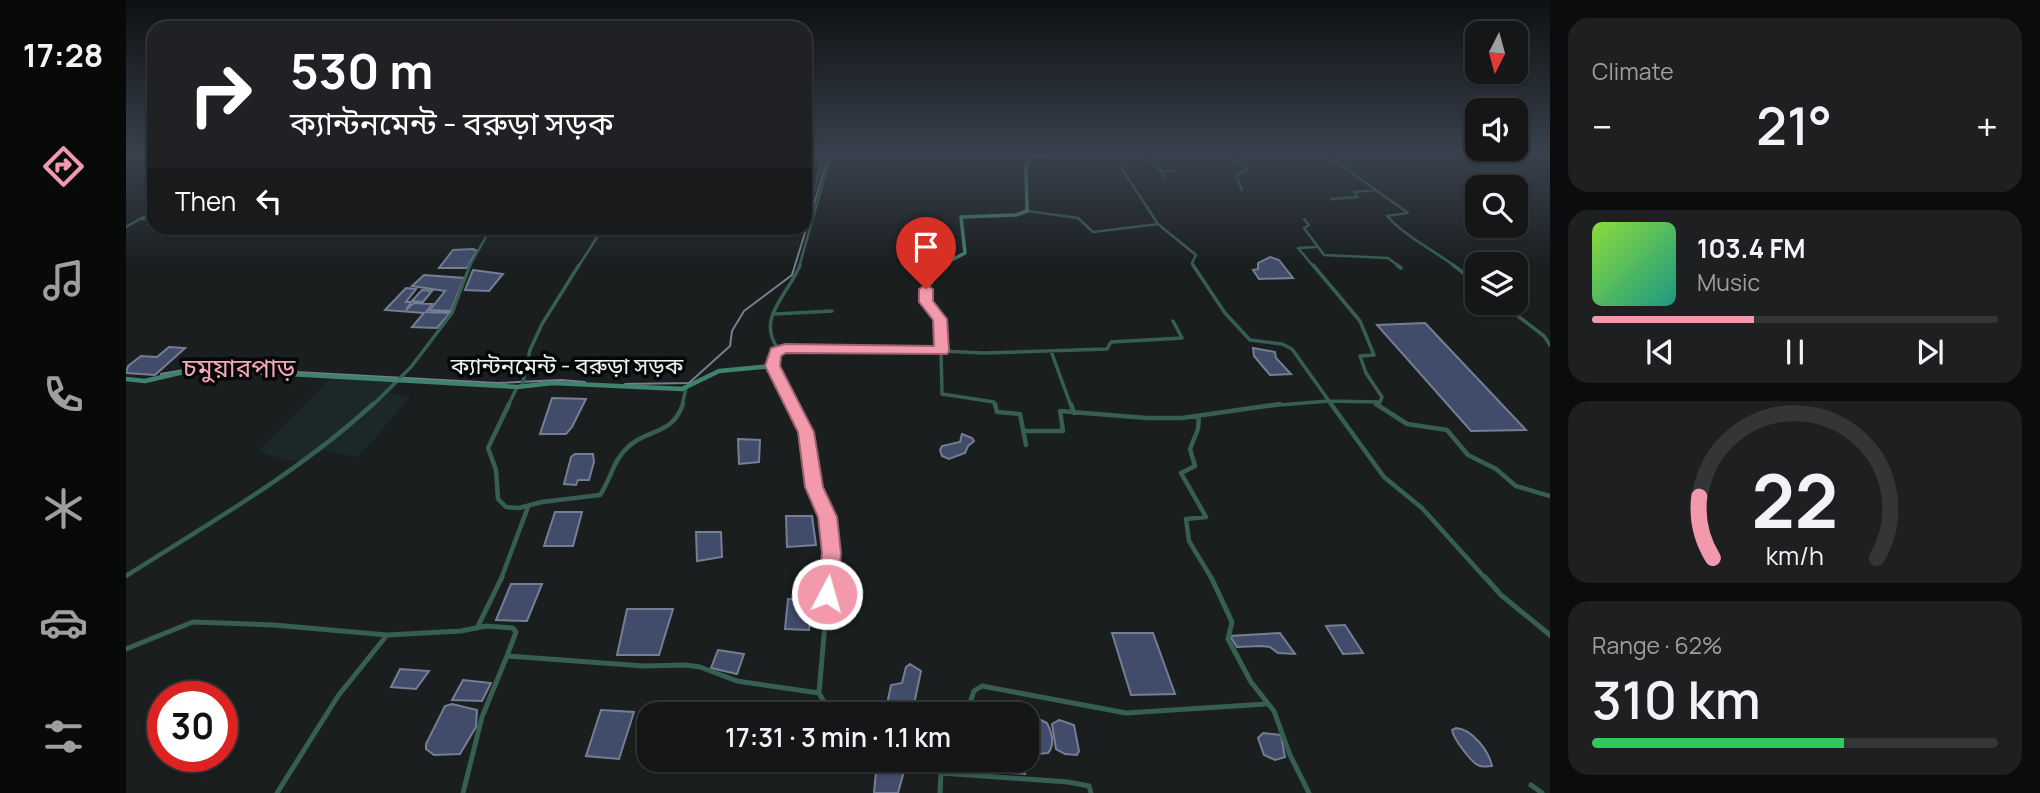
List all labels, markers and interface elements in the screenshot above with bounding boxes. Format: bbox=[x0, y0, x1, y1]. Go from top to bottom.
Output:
north arrow bbox=[1465, 21, 1528, 84]
map controls bbox=[1465, 21, 1528, 315]
text: 17:28 bbox=[23, 33, 103, 77]
text: 530 m bbox=[290, 37, 433, 104]
icon: right bbox=[175, 49, 266, 140]
text: Climate bbox=[1592, 55, 1674, 87]
text: 21° bbox=[1756, 90, 1832, 161]
button: sound bbox=[1465, 98, 1528, 161]
text: − bbox=[1592, 100, 1613, 152]
text: + bbox=[1976, 100, 1998, 152]
text: ক্যান্টনমেন্ট - বরুড়া সড়ক bbox=[290, 101, 614, 145]
icon: directions bbox=[39, 142, 88, 191]
button: search bbox=[1465, 175, 1528, 238]
icon: left bbox=[250, 182, 288, 220]
text: Then bbox=[175, 183, 236, 219]
pin bbox=[896, 217, 956, 289]
icon: arrive bbox=[907, 228, 945, 266]
text: 103.4 FM bbox=[1697, 230, 1805, 266]
button: layers bbox=[1465, 252, 1528, 315]
icon: music bbox=[39, 256, 88, 305]
text: Music bbox=[1697, 266, 1760, 298]
icon: previous bbox=[1641, 333, 1679, 371]
icon: pause bbox=[1776, 333, 1814, 371]
icon: next bbox=[1911, 333, 1949, 371]
district label: চমুয়ারপাড় bbox=[182, 349, 296, 385]
street label: ক্যান্টনমেন্ট - বরুড়া সড়ক bbox=[450, 349, 684, 381]
icon: phone bbox=[39, 370, 88, 419]
text: 22 bbox=[1752, 451, 1838, 551]
icon: climate bbox=[39, 484, 88, 533]
text: km/h bbox=[1766, 538, 1824, 573]
position arrow bbox=[790, 557, 864, 631]
icon: car bbox=[39, 598, 88, 647]
text: Range · 62% bbox=[1592, 629, 1723, 661]
text: 310 km bbox=[1592, 664, 1761, 735]
speed limit sign: 30 bbox=[147, 681, 238, 772]
icon: filters bbox=[39, 712, 88, 761]
text: 17:31 · 3 min · 1.1 km bbox=[725, 719, 951, 755]

